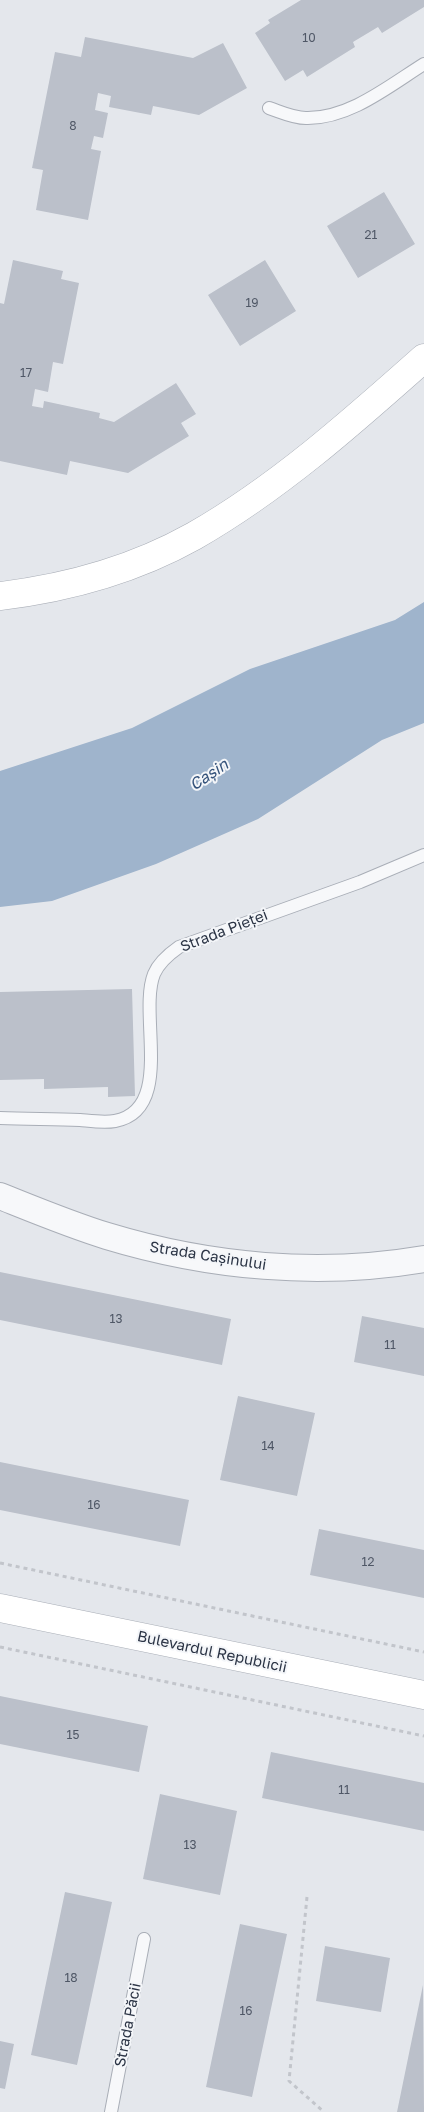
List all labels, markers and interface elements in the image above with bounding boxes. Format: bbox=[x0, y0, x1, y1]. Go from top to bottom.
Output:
house number: 10 bbox=[302, 31, 316, 45]
house number: 8 bbox=[69, 119, 77, 133]
house number: 21 bbox=[365, 228, 377, 242]
house number: 19 bbox=[245, 296, 259, 310]
house number: 17 bbox=[20, 366, 32, 380]
water label: Cașin bbox=[186, 755, 232, 795]
street label: Strada Pieței bbox=[178, 906, 270, 956]
street label: Strada Cașinului bbox=[148, 1238, 268, 1274]
house number: 13 bbox=[110, 1312, 122, 1326]
house number: 11 bbox=[384, 1338, 396, 1352]
house number: 14 bbox=[261, 1439, 275, 1453]
house number: 16 bbox=[87, 1498, 101, 1512]
house number: 12 bbox=[362, 1555, 374, 1569]
street label: Bulevardul Republicii bbox=[136, 1627, 288, 1677]
house number: 15 bbox=[67, 1728, 79, 1742]
house number: 11 bbox=[338, 1783, 350, 1797]
house number: 13 bbox=[184, 1838, 196, 1852]
house number: 18 bbox=[64, 1971, 78, 1985]
street label: Strada Păcii bbox=[111, 1981, 145, 2069]
house number: 16 bbox=[239, 2004, 253, 2018]

